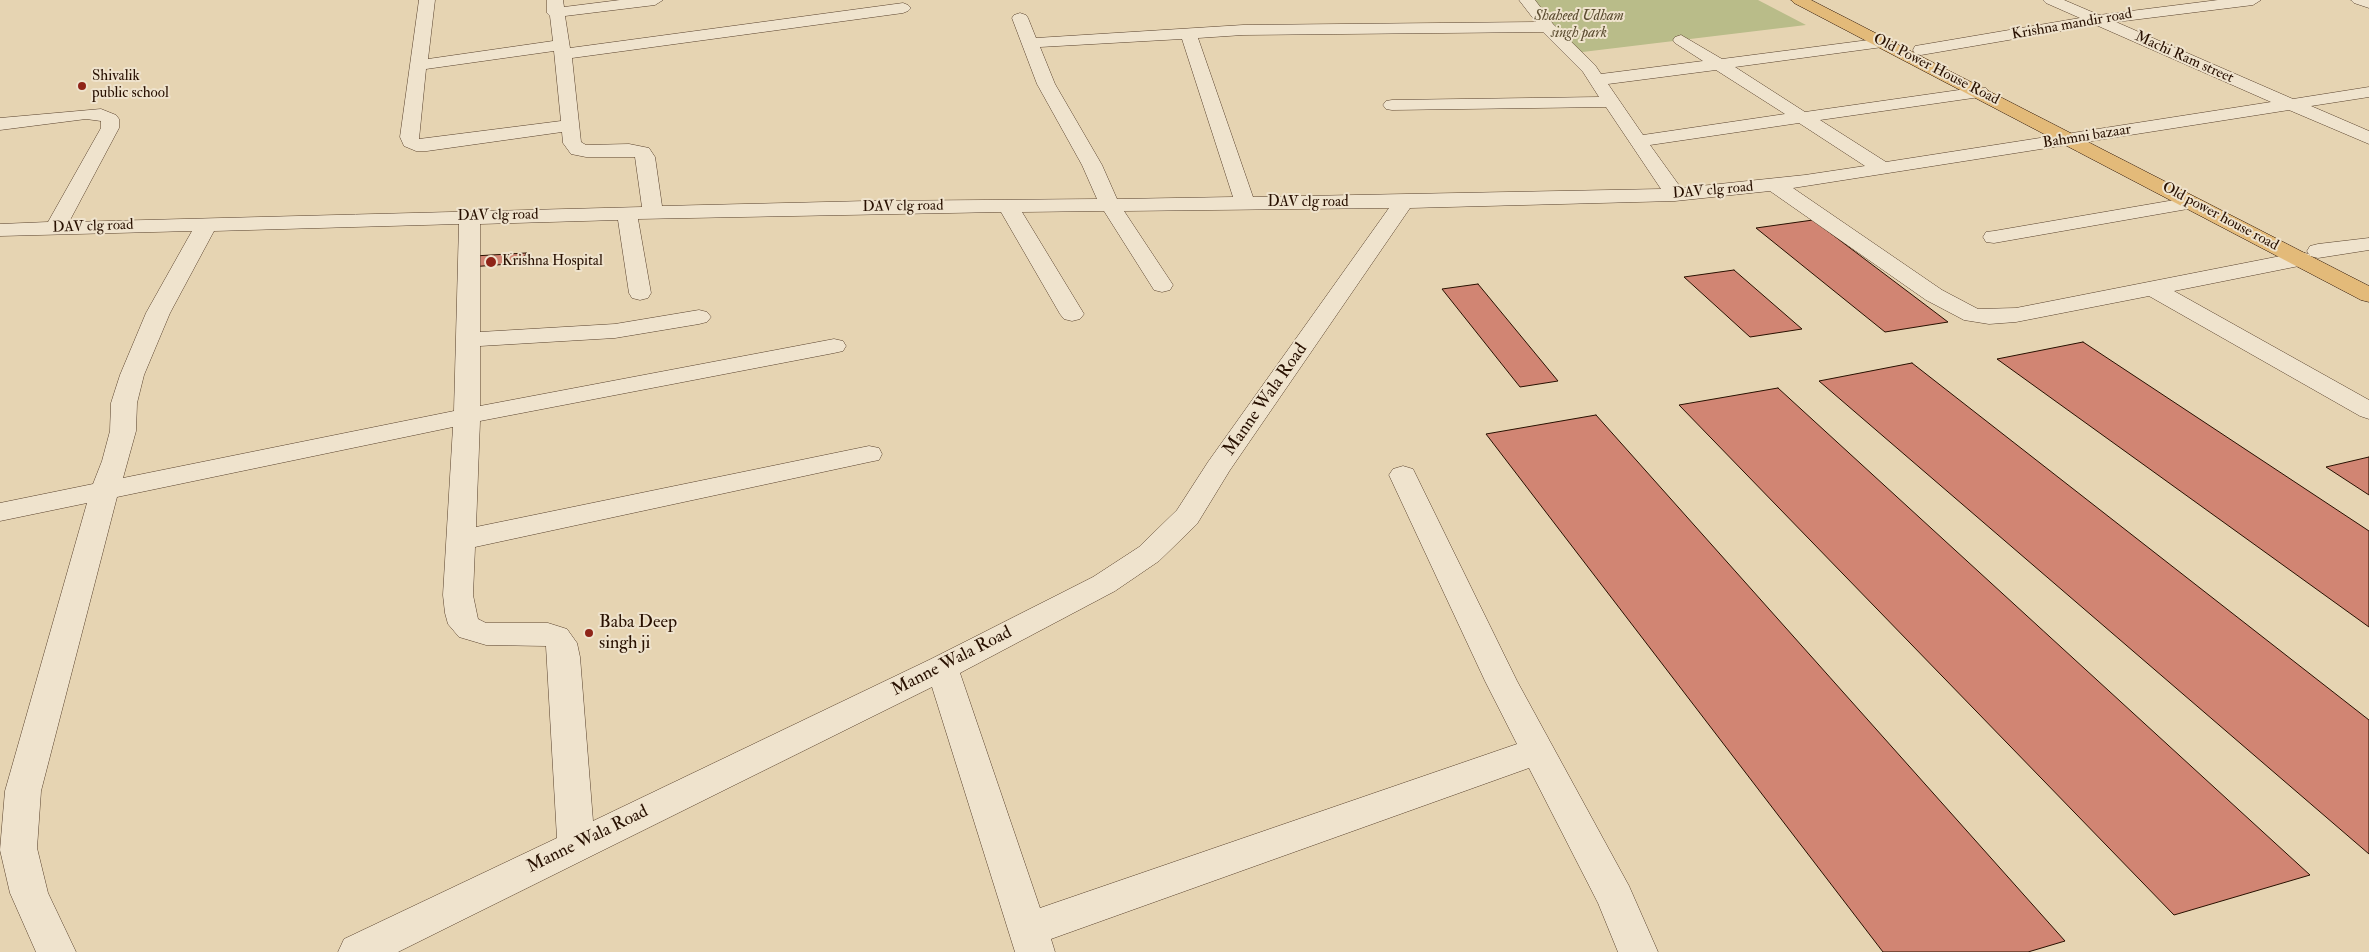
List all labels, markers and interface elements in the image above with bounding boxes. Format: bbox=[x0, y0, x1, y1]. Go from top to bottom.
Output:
street label: Krishna mandir road bbox=[2010, 6, 2134, 44]
park label: Shaheed Udham singh park bbox=[1534, 8, 1624, 43]
street label: Machi Ram street bbox=[2132, 28, 2236, 88]
street label: Old Power House Road bbox=[1870, 30, 2002, 110]
place label: Shivalik public school bbox=[92, 68, 169, 103]
marker: Shivalik public school bbox=[76, 80, 88, 92]
street label: Bahmni bazaar bbox=[2042, 121, 2132, 153]
street label: DAV clg road bbox=[1672, 179, 1754, 203]
street label: Old power house road bbox=[2159, 179, 2281, 255]
street label: DAV clg road bbox=[1267, 194, 1349, 212]
street label: DAV clg road bbox=[862, 197, 944, 217]
street label: DAV clg road bbox=[457, 206, 539, 226]
street label: DAV clg road bbox=[52, 217, 134, 237]
place label: Krishna Hospital bbox=[502, 253, 603, 271]
marker: Krishna Hospital bbox=[484, 255, 498, 269]
street label: Manne Wala Road bbox=[1219, 340, 1313, 460]
place label: Baba Deep singh ji bbox=[599, 612, 677, 654]
street label: Manne Wala Road bbox=[888, 622, 1016, 702]
marker: Baba Deep singh ji bbox=[583, 627, 595, 639]
street label: Manne Wala Road bbox=[524, 801, 652, 879]

